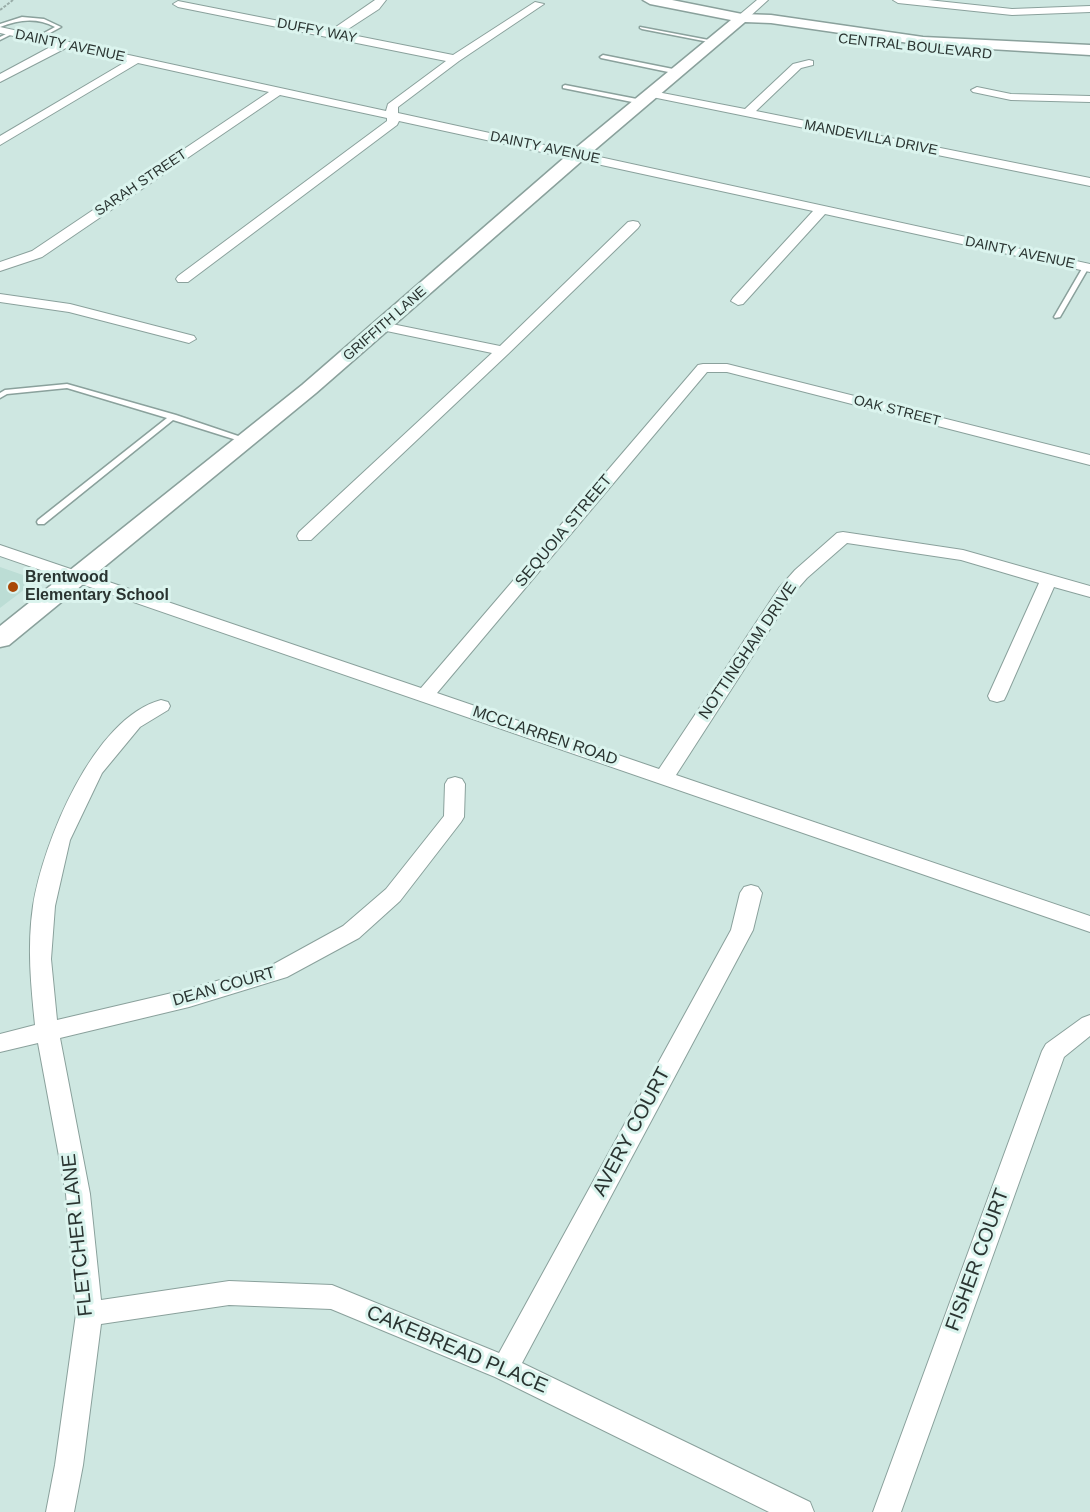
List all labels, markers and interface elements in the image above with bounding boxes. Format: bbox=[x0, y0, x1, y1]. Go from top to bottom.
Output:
street label: DUFFY WAY bbox=[276, 15, 358, 47]
street label: DAINTY AVENUE bbox=[14, 26, 126, 66]
street label: CENTRAL BOULEVARD bbox=[837, 31, 993, 63]
street label: MANDEVILLA DRIVE bbox=[803, 117, 939, 159]
street label: DAINTY AVENUE bbox=[489, 128, 601, 168]
street label: SARAH STREET bbox=[92, 146, 190, 220]
street label: DAINTY AVENUE bbox=[964, 233, 1076, 273]
street label: GRIFFITH LANE bbox=[340, 283, 430, 365]
street label: OAK STREET bbox=[852, 392, 942, 430]
street label: SEQUOIA STREET bbox=[512, 471, 616, 591]
place label: Brentwood Elementary School bbox=[25, 568, 169, 606]
street label: NOTTINGHAM DRIVE bbox=[695, 579, 801, 723]
marker: Brentwood Elementary School bbox=[6, 580, 20, 594]
street label: MCCLARREN ROAD bbox=[470, 702, 620, 770]
street label: DEAN COURT bbox=[171, 963, 277, 1011]
street label: AVERY COURT bbox=[588, 1064, 676, 1200]
street label: FLETCHER LANE bbox=[58, 1153, 98, 1317]
street label: FISHER COURT bbox=[941, 1186, 1015, 1334]
street label: CAKEBREAD PLACE bbox=[363, 1301, 551, 1399]

